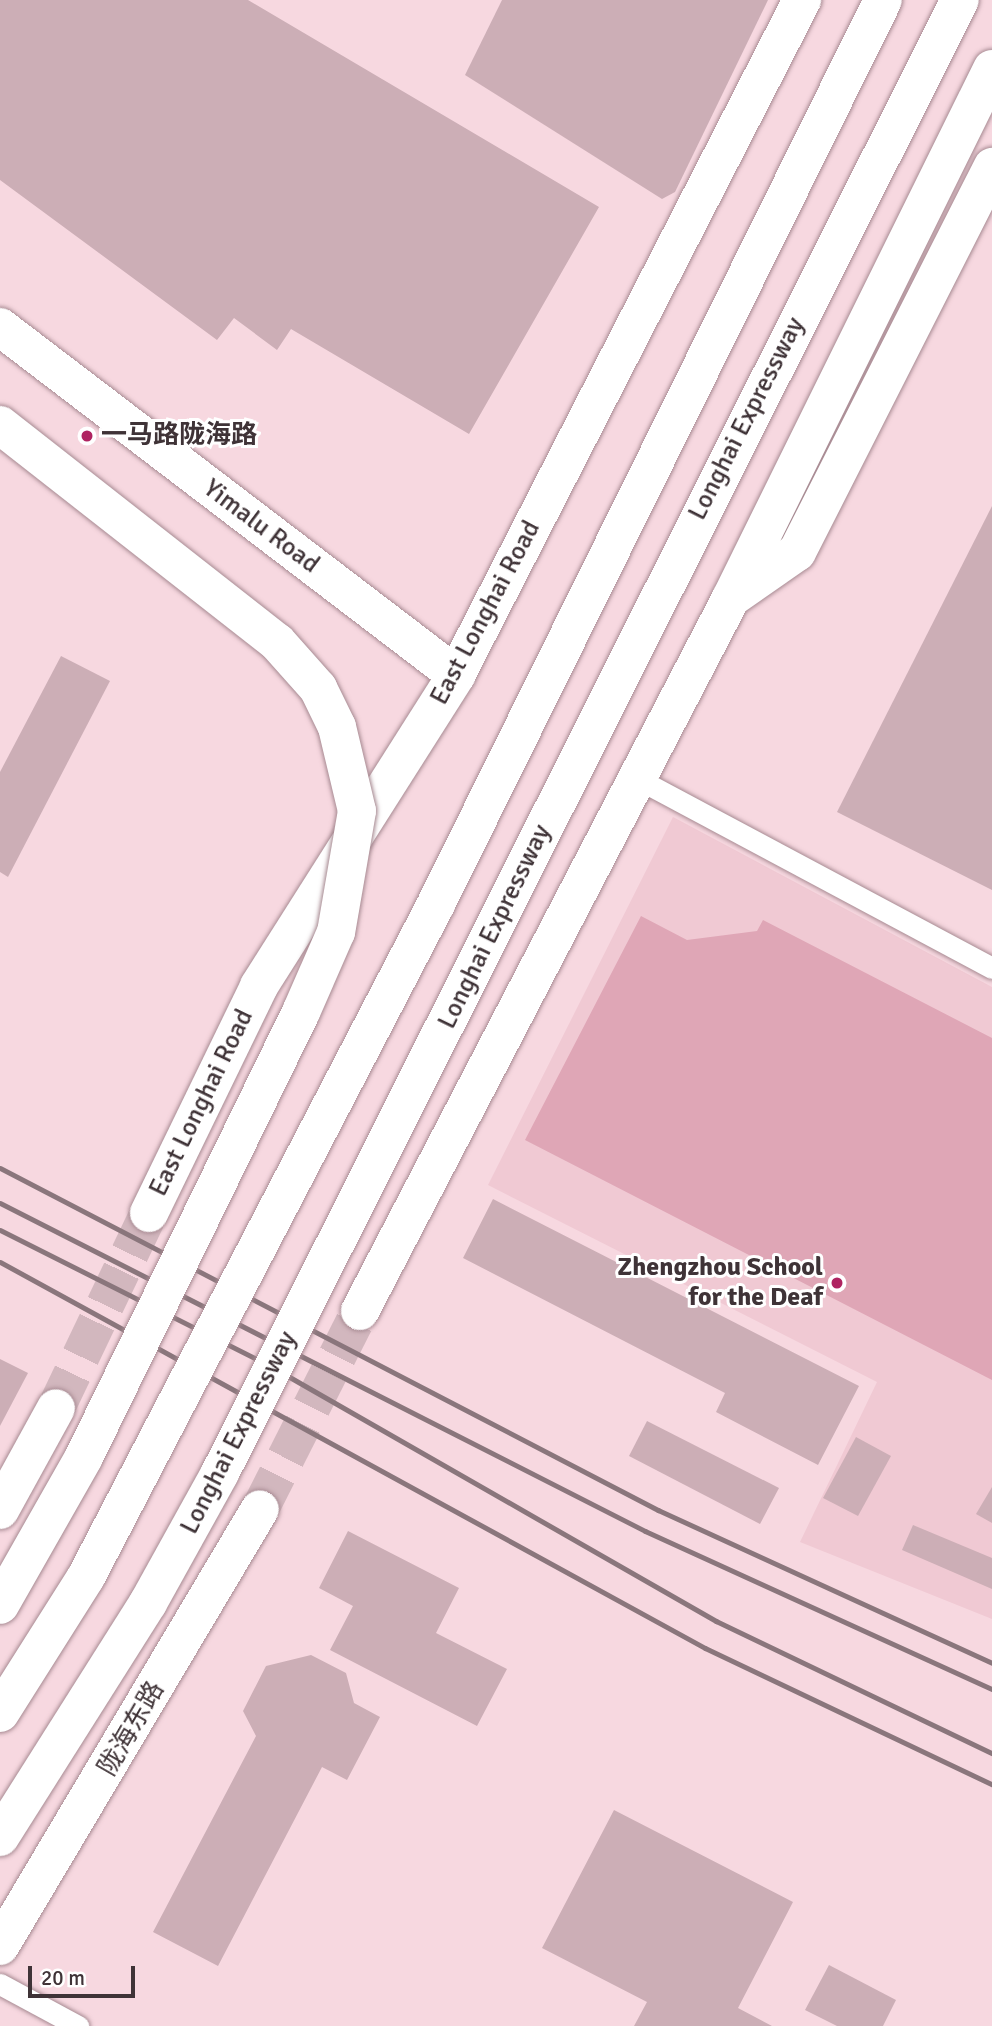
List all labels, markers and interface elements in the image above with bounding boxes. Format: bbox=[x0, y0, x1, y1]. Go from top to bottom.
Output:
street label: Longhai Expressway bbox=[682, 312, 812, 526]
place label: 一马路陇海路 bbox=[101, 420, 257, 452]
marker: 一马路陇海路 bbox=[79, 428, 95, 444]
street label: Yimalu Road bbox=[197, 473, 325, 581]
street label: East Longhai Road bbox=[424, 516, 548, 710]
street label: Longhai Expressway bbox=[432, 820, 558, 1034]
street label: East Longhai Road bbox=[143, 1004, 261, 1202]
place label: Zhengzhou School for the Deaf bbox=[617, 1252, 823, 1314]
marker: Zhengzhou School for the Deaf bbox=[829, 1275, 845, 1291]
street label: Longhai Expressway bbox=[174, 1326, 304, 1540]
street label: 陇海东路 bbox=[92, 1676, 172, 1782]
scale bar bbox=[32, 1952, 138, 1996]
text: 20 m bbox=[41, 1965, 85, 1991]

